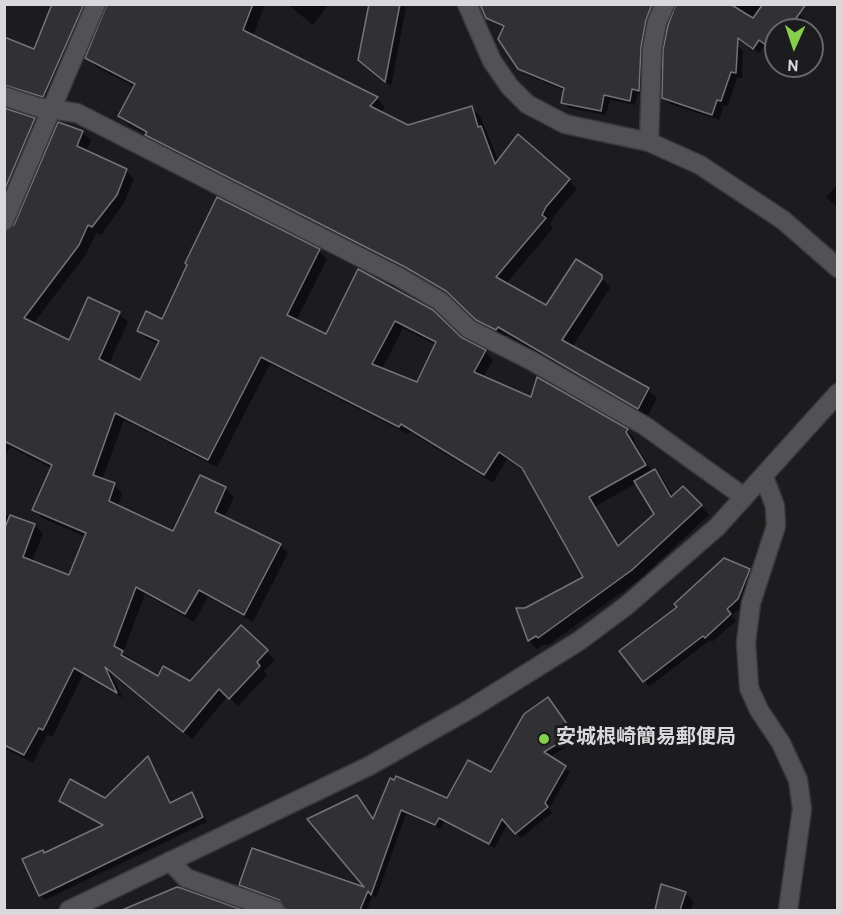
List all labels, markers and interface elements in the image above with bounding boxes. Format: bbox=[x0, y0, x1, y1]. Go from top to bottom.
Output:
north arrow bbox=[764, 18, 824, 78]
text: N bbox=[787, 54, 799, 74]
place label: 安城根崎簡易郵便局 bbox=[556, 727, 736, 751]
marker: 安城根崎簡易郵便局 bbox=[537, 732, 551, 746]

